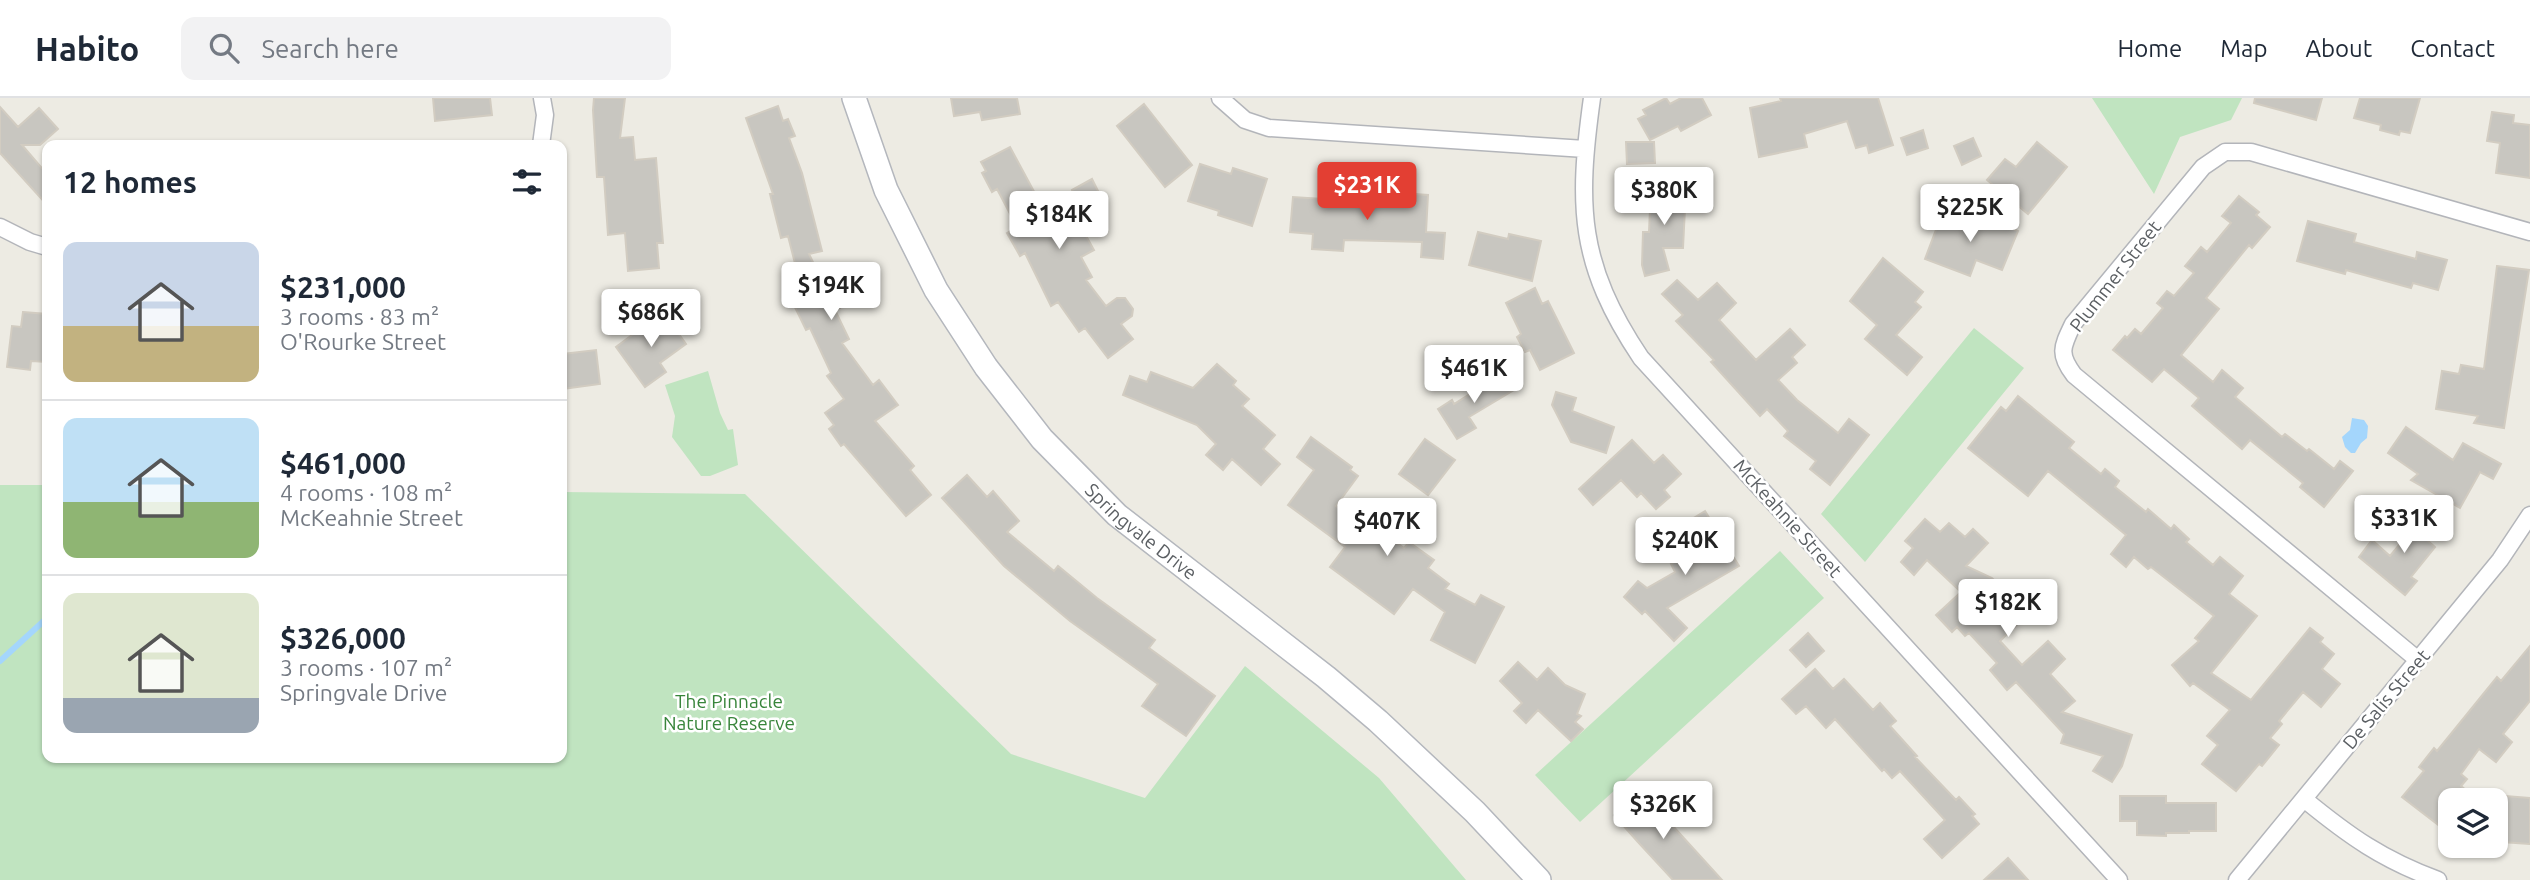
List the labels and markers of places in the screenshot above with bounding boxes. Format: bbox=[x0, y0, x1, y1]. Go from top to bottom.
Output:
pin: $231K bbox=[1318, 162, 1416, 222]
pin: $380K bbox=[1615, 167, 1713, 227]
pin: $225K bbox=[1921, 184, 2019, 244]
pin: $184K bbox=[1010, 192, 1108, 251]
pin: $194K bbox=[782, 262, 880, 322]
pin: $686K bbox=[602, 289, 700, 349]
pin: $461K bbox=[1425, 345, 1523, 405]
pin: $331K bbox=[2355, 496, 2453, 555]
pin: $407K bbox=[1338, 498, 1436, 558]
pin: $240K bbox=[1636, 518, 1734, 577]
pin: $182K bbox=[1959, 580, 2057, 639]
pin: $326K bbox=[1614, 782, 1712, 841]

